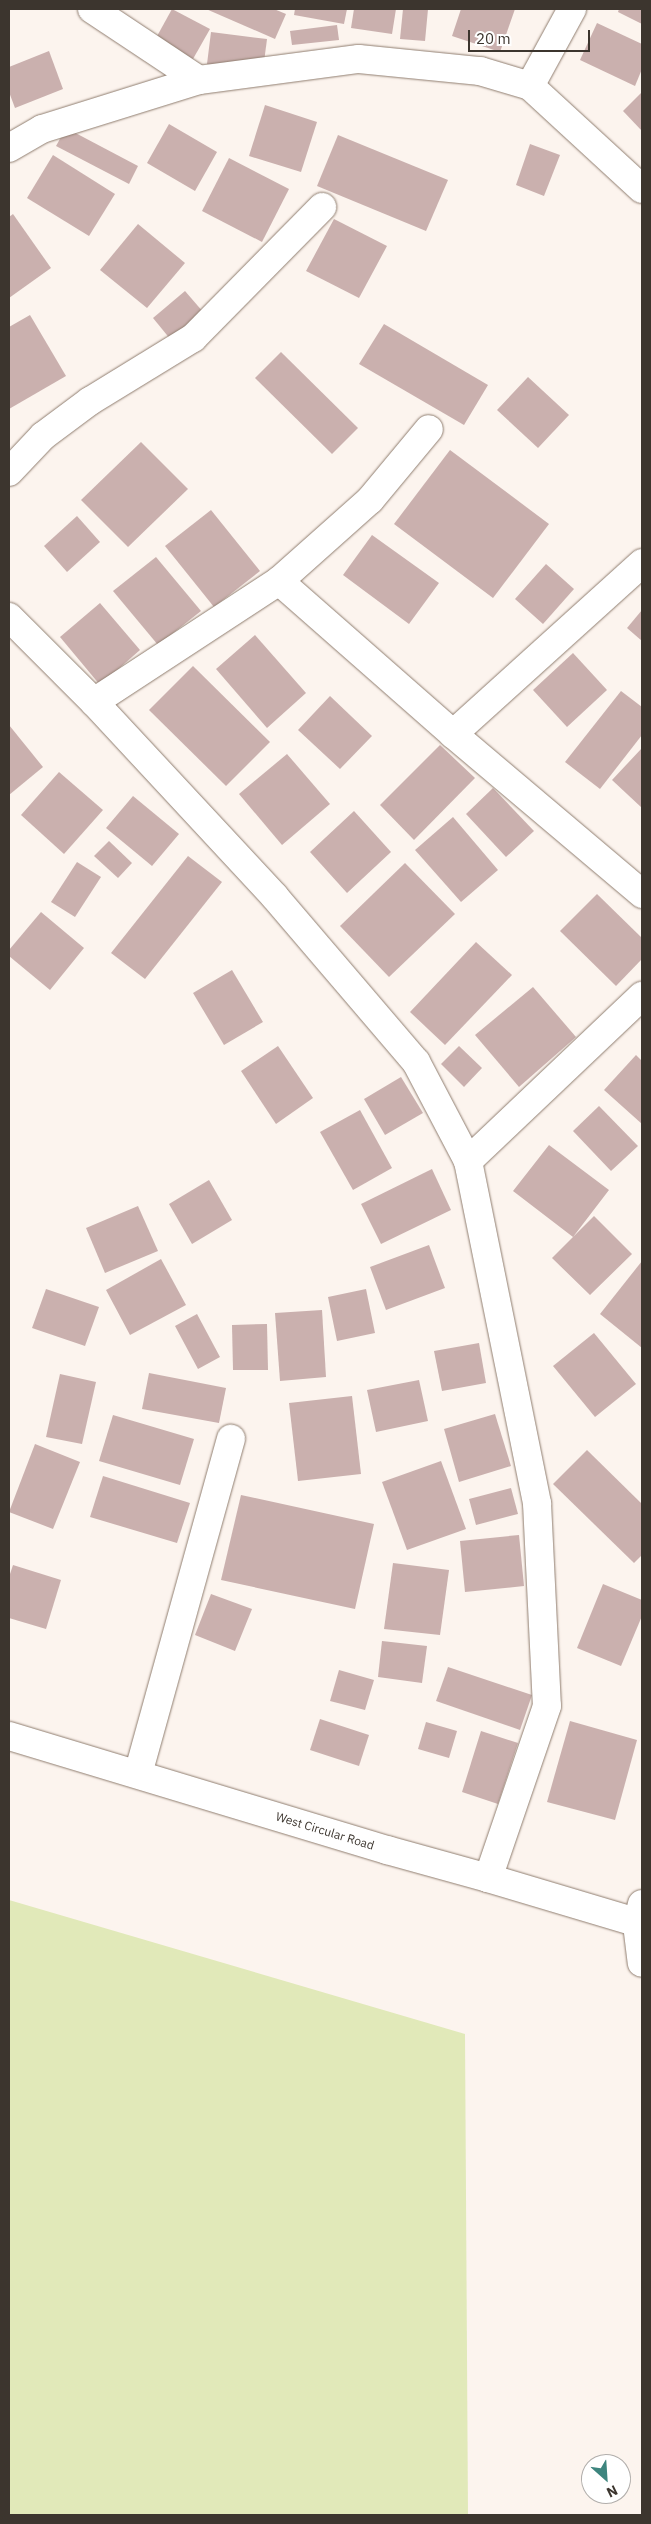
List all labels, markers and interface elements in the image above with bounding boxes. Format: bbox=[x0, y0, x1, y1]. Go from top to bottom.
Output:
scale bar bbox=[471, 20, 594, 52]
text: 20 m bbox=[476, 29, 511, 48]
street label: West Circular Road bbox=[274, 1809, 376, 1853]
north arrow bbox=[581, 2454, 631, 2504]
text: N bbox=[604, 2481, 621, 2502]

